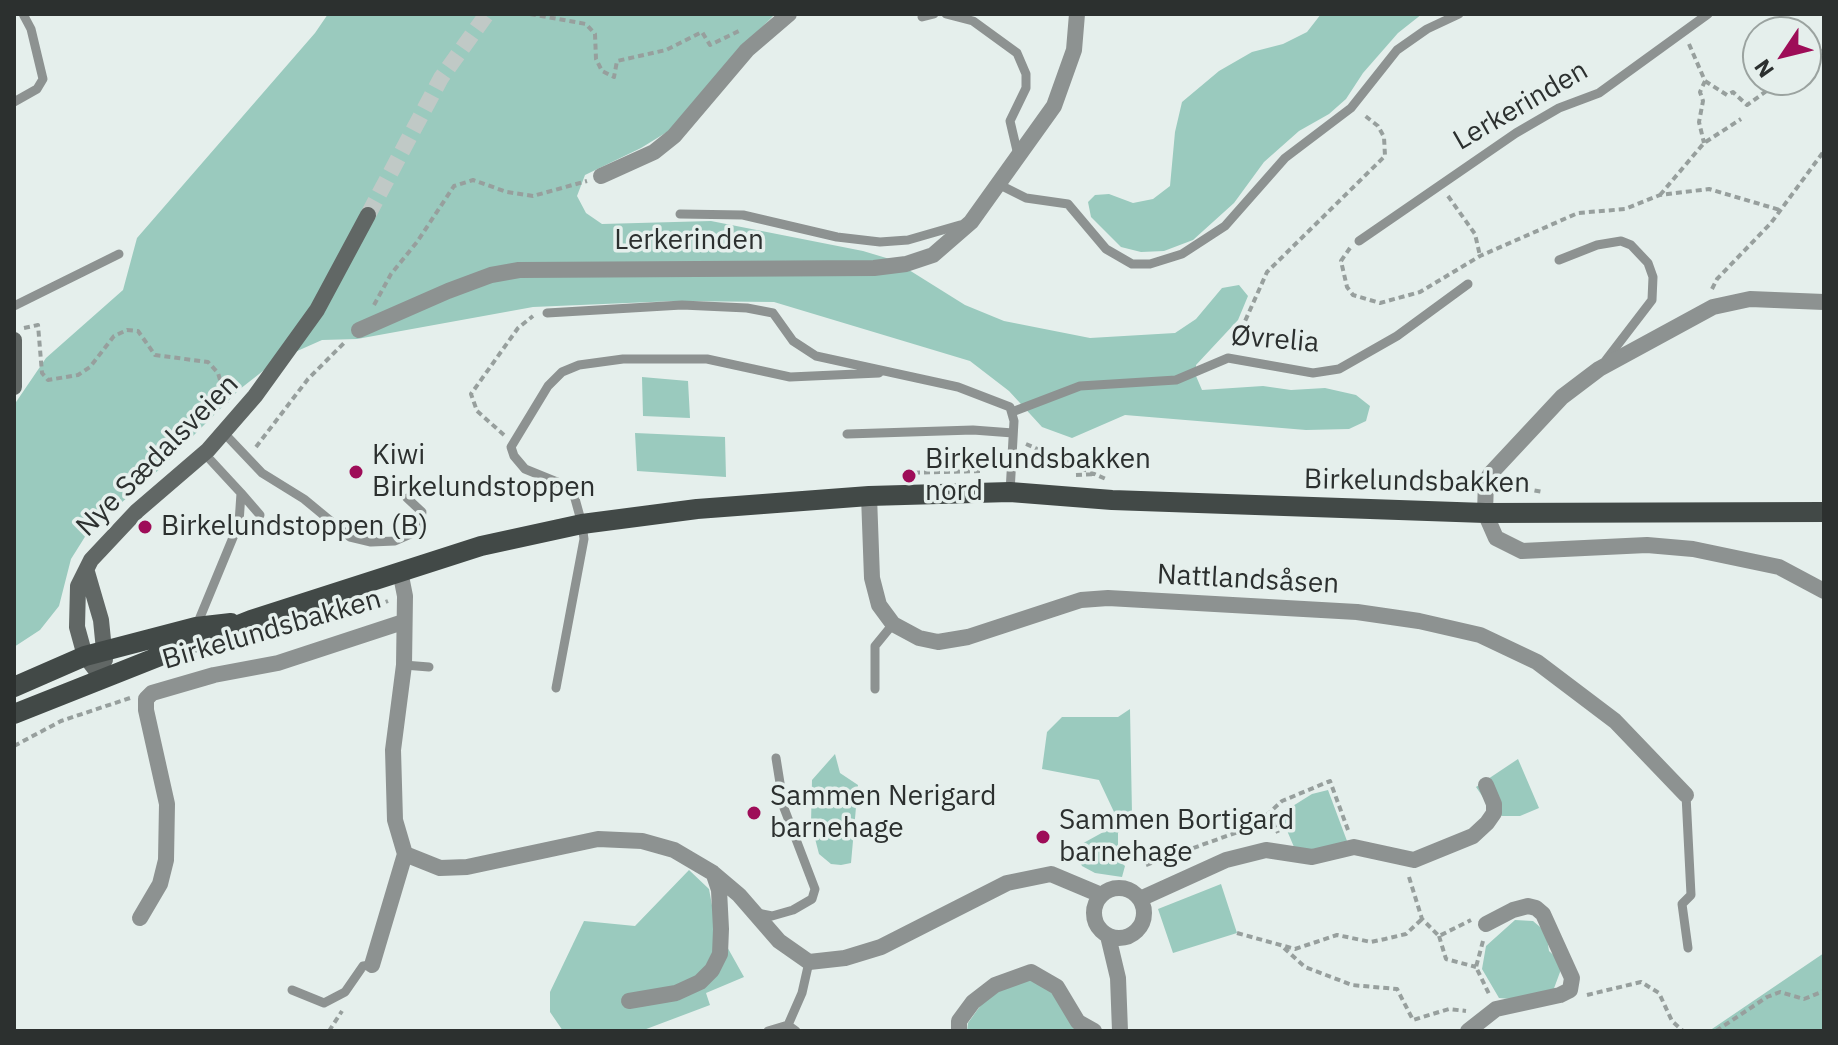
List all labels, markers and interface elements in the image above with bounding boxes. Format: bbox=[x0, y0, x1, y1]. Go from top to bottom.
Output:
north arrow bbox=[1742, 16, 1822, 96]
street label: Lerkerinden bbox=[1448, 54, 1594, 158]
text: N bbox=[1747, 54, 1780, 84]
street label: Lerkerinden bbox=[614, 224, 764, 258]
street label: Øvrelia bbox=[1229, 319, 1321, 361]
street label: Nye Sædalsveien bbox=[70, 368, 246, 544]
place label: Kiwi Birkelundstoppen bbox=[372, 439, 595, 505]
place label: Birkelundsbakken nord bbox=[925, 443, 1151, 509]
marker: Kiwi Birkelundstoppen bbox=[347, 463, 365, 481]
street label: Birkelundsbakken bbox=[1304, 463, 1530, 501]
marker: Birkelundsbakken nord bbox=[900, 467, 918, 485]
place label: Birkelundstoppen (B) bbox=[161, 510, 428, 544]
marker: Birkelundstoppen (B) bbox=[136, 518, 154, 536]
street label: Nattlandsåsen bbox=[1156, 558, 1340, 602]
street label: Birkelundsbakken bbox=[159, 583, 385, 677]
place label: Sammen Nerigard barnehage bbox=[770, 780, 996, 846]
marker: Sammen Nerigard barnehage bbox=[745, 804, 763, 822]
place label: Sammen Bortigard barnehage bbox=[1059, 804, 1294, 870]
marker: Sammen Bortigard barnehage bbox=[1034, 828, 1052, 846]

